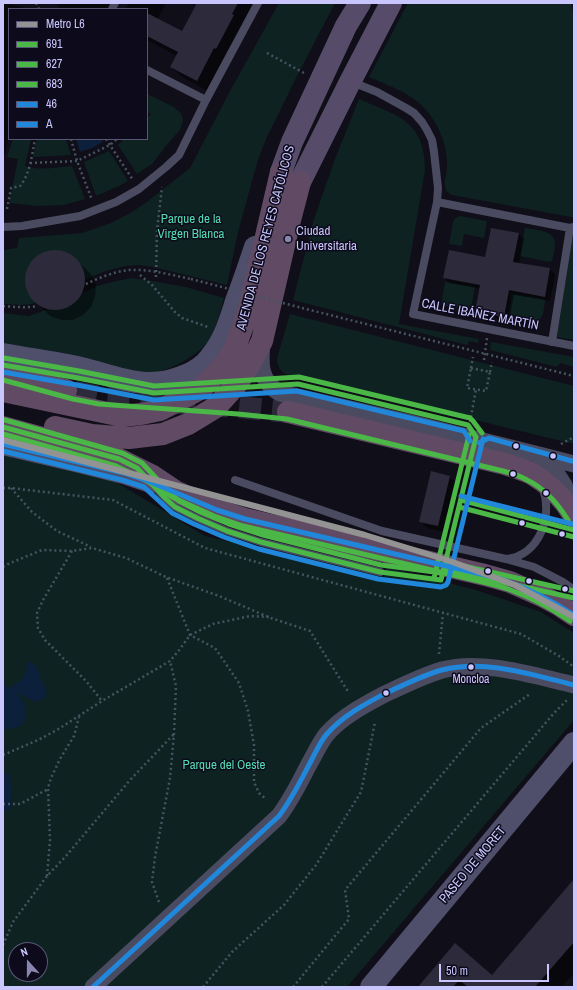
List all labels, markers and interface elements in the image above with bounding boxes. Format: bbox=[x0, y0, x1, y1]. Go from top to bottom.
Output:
legend bbox=[8, 8, 148, 140]
text: Metro L6 bbox=[46, 16, 85, 32]
text: 691 bbox=[46, 36, 62, 52]
text: 627 bbox=[46, 56, 62, 72]
text: 683 bbox=[46, 76, 62, 92]
text: 46 bbox=[46, 96, 57, 112]
text: A bbox=[46, 116, 53, 132]
street label: AVENIDA DE LOS REYES CATÓLICOS bbox=[234, 144, 298, 332]
park label: Parque de la Virgen Blanca bbox=[158, 212, 224, 243]
place label: Ciudad Universitaria bbox=[296, 224, 357, 255]
marker: Ciudad Universitaria bbox=[283, 234, 293, 244]
street label: CALLE IBÁÑEZ MARTÍN bbox=[420, 296, 540, 334]
unlabelled marker bbox=[511, 441, 521, 451]
unlabelled marker bbox=[548, 451, 558, 461]
unlabelled marker bbox=[508, 469, 518, 479]
unlabelled marker bbox=[541, 488, 551, 498]
unlabelled marker bbox=[517, 518, 527, 528]
unlabelled marker bbox=[557, 529, 567, 539]
unlabelled marker bbox=[483, 566, 493, 576]
unlabelled marker bbox=[524, 576, 534, 586]
unlabelled marker bbox=[560, 584, 570, 594]
marker: Moncloa bbox=[466, 662, 476, 672]
place label: Moncloa bbox=[452, 673, 490, 687]
unlabelled marker bbox=[381, 688, 391, 698]
park label: Parque del Oeste bbox=[183, 758, 265, 774]
street label: PASEO DE MORET bbox=[436, 824, 510, 906]
north arrow bbox=[8, 942, 48, 982]
text: N bbox=[19, 944, 30, 959]
scale bar bbox=[441, 956, 551, 982]
text: 50 m bbox=[446, 963, 468, 979]

